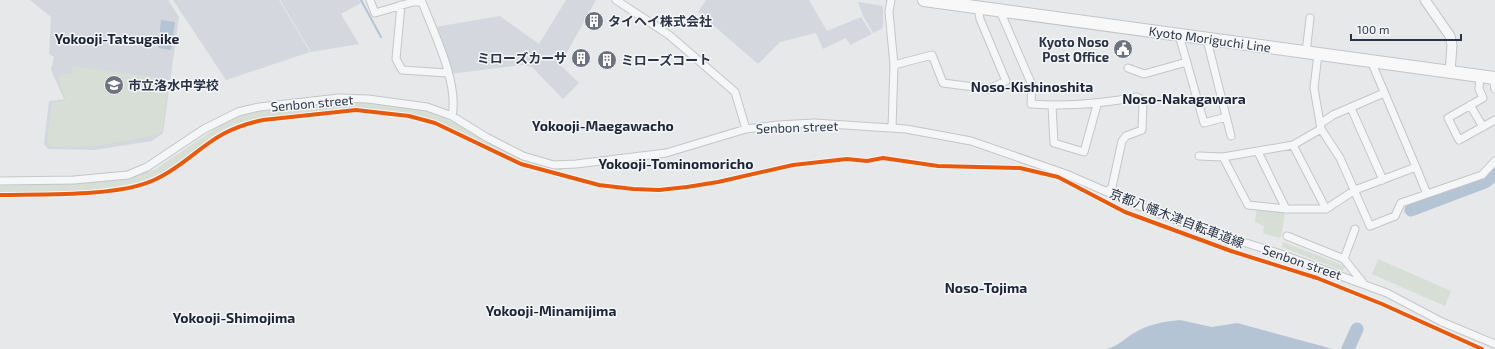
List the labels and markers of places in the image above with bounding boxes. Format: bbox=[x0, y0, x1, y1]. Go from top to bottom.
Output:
building icon: タイヘイ株式会社 bbox=[583, 10, 605, 32]
place label: タイヘイ株式会社 bbox=[608, 13, 712, 29]
place label: Kyoto Noso Post Office bbox=[1039, 34, 1109, 65]
public building icon: Kyoto Noso Post Office bbox=[1112, 38, 1134, 60]
building icon: ミローズカーサ bbox=[570, 47, 592, 69]
building icon: ミローズコート bbox=[596, 49, 618, 71]
place label: ミローズカーサ bbox=[477, 50, 567, 66]
place label: ミローズコート bbox=[621, 52, 711, 68]
school or university icon: 市立洛水中学校 bbox=[103, 74, 125, 96]
place label: 市立洛水中学校 bbox=[128, 77, 219, 93]

